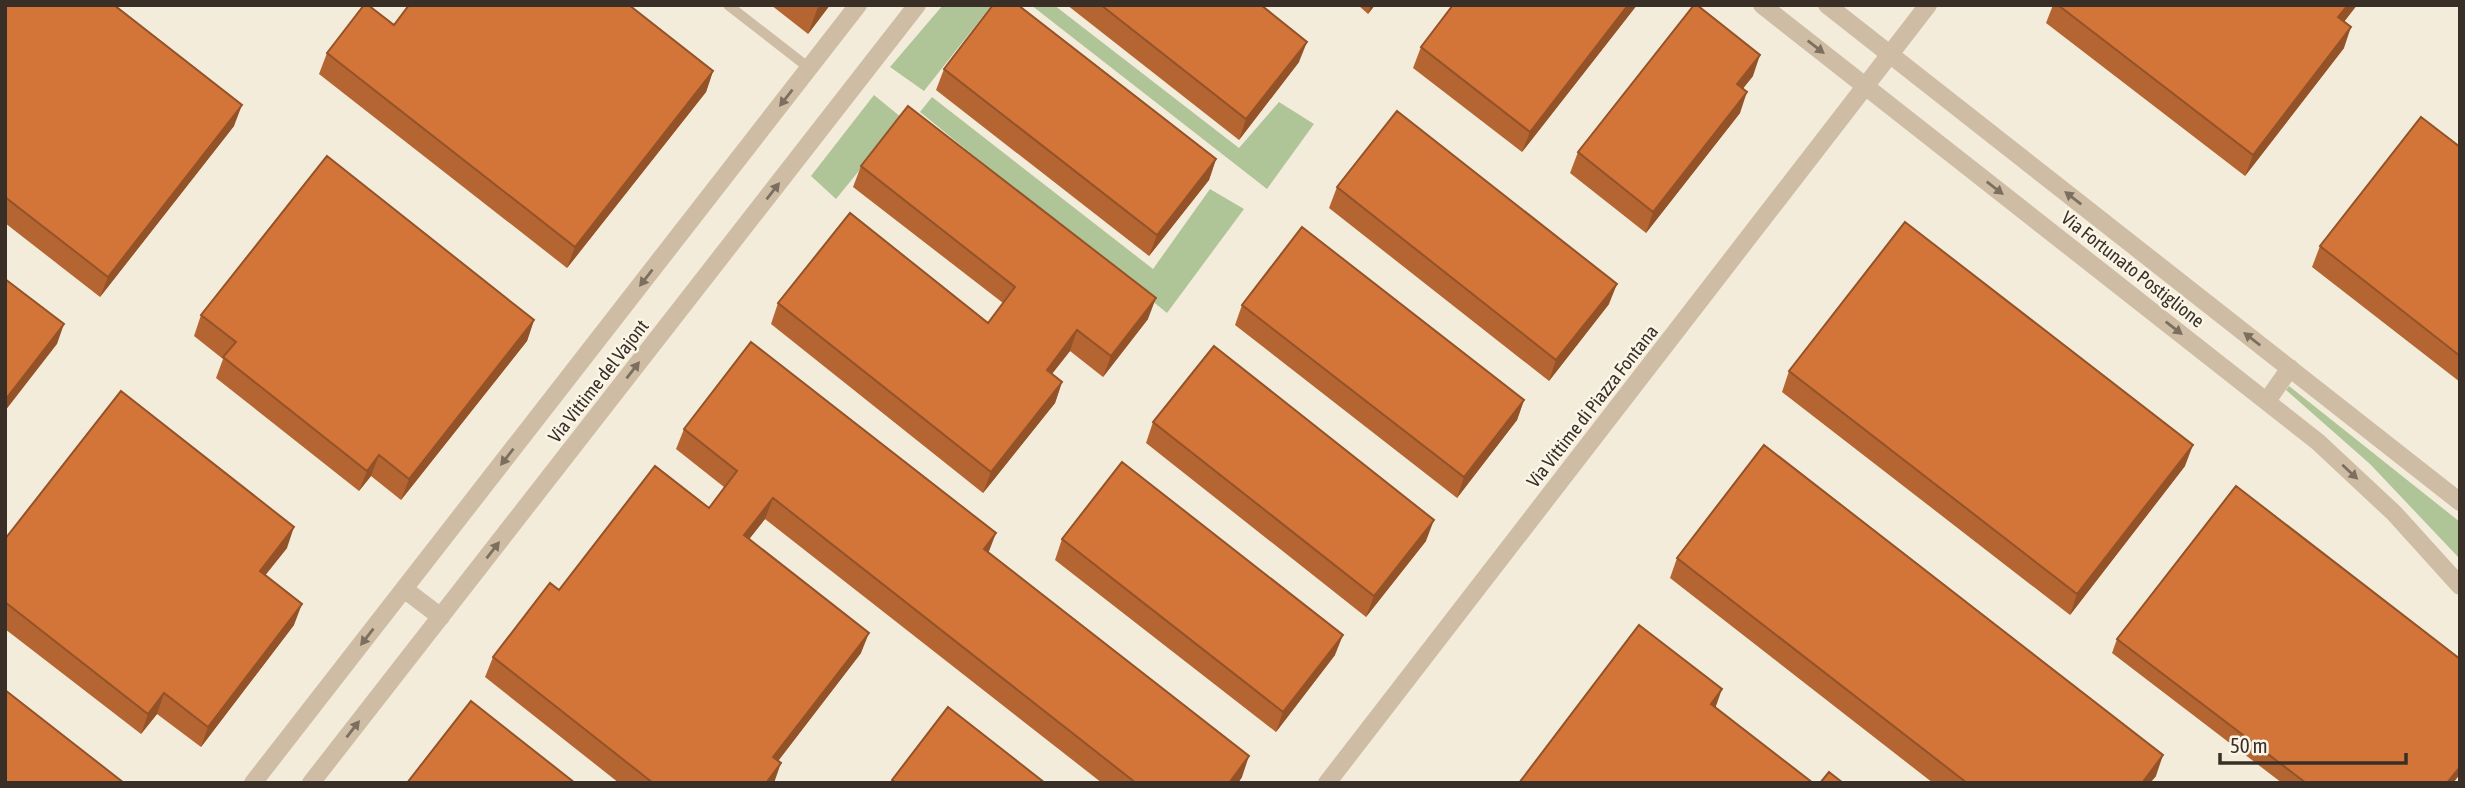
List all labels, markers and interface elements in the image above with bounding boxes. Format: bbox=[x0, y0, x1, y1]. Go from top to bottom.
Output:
one-way arrow bbox=[1806, 40, 1824, 55]
one-way arrow bbox=[779, 89, 793, 107]
one-way arrow bbox=[1985, 180, 2003, 195]
one-way arrow bbox=[765, 182, 780, 200]
one-way arrow bbox=[2065, 191, 2083, 206]
street label: Via Fortunato Postiglione bbox=[2057, 206, 2209, 332]
one-way arrow bbox=[639, 268, 654, 286]
street label: Via Vittime del Vajont bbox=[543, 315, 653, 447]
street label: Via Vittime di Piazza Fontana bbox=[1522, 320, 1662, 492]
one-way arrow bbox=[2164, 321, 2182, 336]
one-way arrow bbox=[2243, 332, 2261, 346]
one-way arrow bbox=[625, 361, 639, 379]
one-way arrow bbox=[499, 448, 514, 466]
one-way arrow bbox=[2341, 463, 2358, 479]
one-way arrow bbox=[486, 541, 501, 559]
one-way arrow bbox=[360, 628, 375, 646]
one-way arrow bbox=[346, 720, 360, 738]
scale bar bbox=[2220, 722, 2406, 766]
text: 50 m bbox=[2230, 733, 2268, 757]

